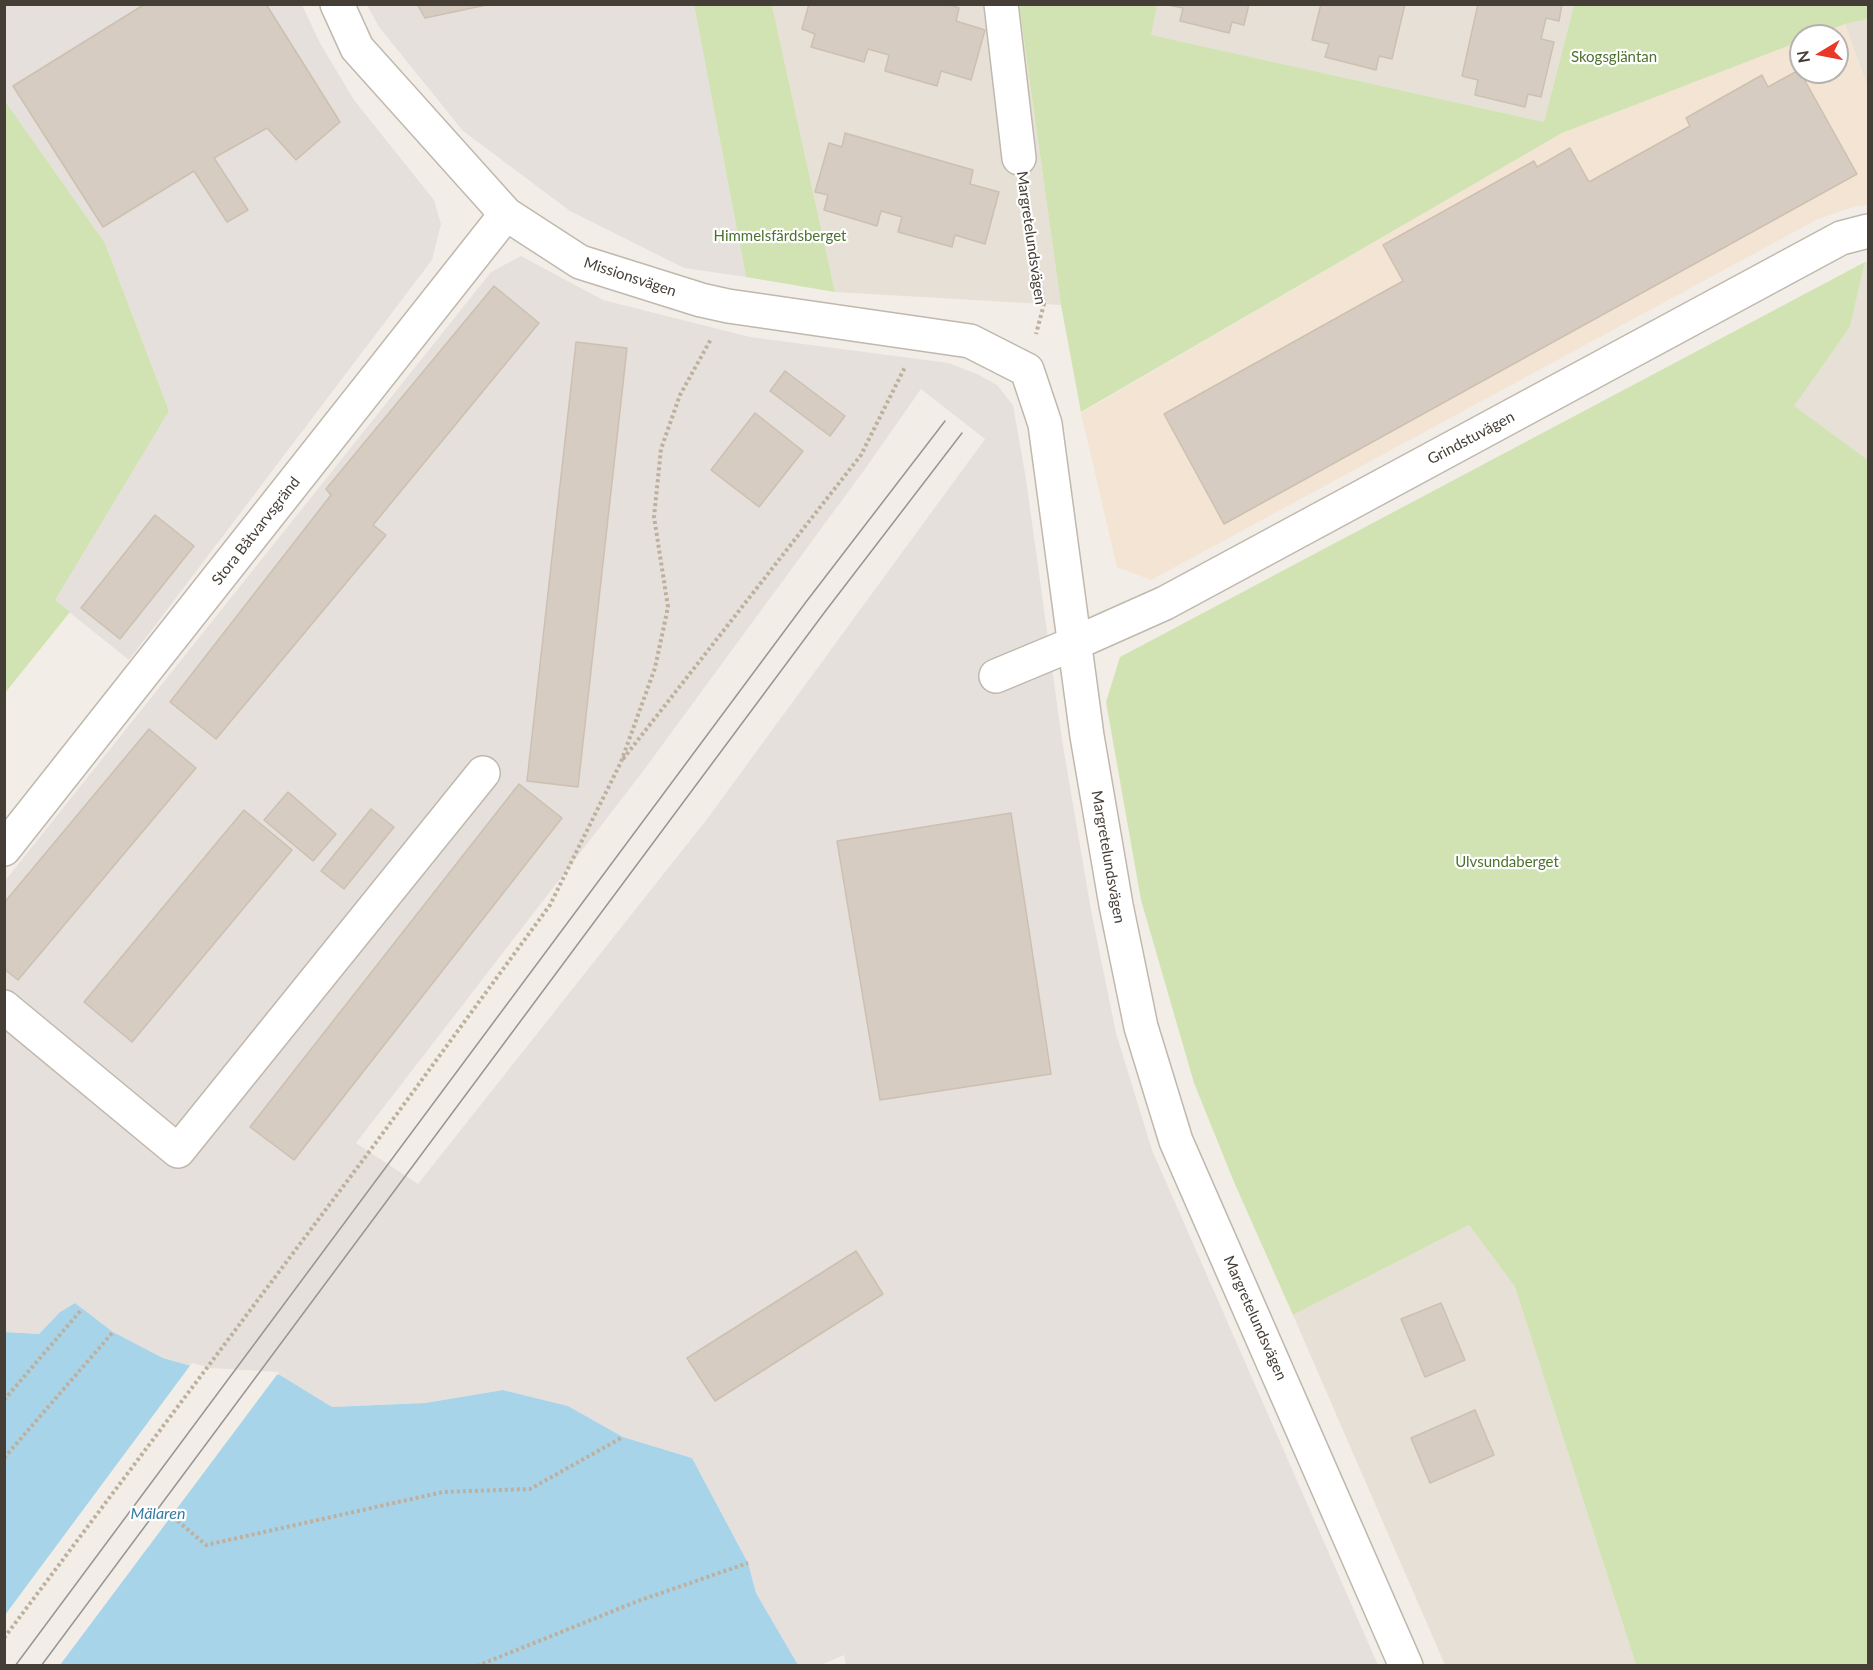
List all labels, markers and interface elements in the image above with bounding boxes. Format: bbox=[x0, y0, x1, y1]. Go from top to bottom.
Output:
north arrow bbox=[1789, 24, 1849, 84]
park label: Skogsgläntan bbox=[1571, 48, 1657, 66]
text: N bbox=[1792, 49, 1813, 65]
street label: Margretelundsvägen bbox=[1013, 170, 1049, 306]
park label: Himmelsfärdsberget bbox=[714, 227, 846, 245]
street label: Missionsvägen bbox=[581, 254, 679, 300]
street label: Grindstuvägen bbox=[1424, 408, 1518, 468]
street label: Stora Båtvarvsgränd bbox=[208, 473, 304, 589]
street label: Margretelundsvägen bbox=[1087, 789, 1129, 925]
park label: Ulvsundaberget bbox=[1455, 853, 1559, 871]
street label: Margretelundsvägen bbox=[1219, 1253, 1291, 1383]
water label: Mälaren bbox=[131, 1504, 185, 1524]

